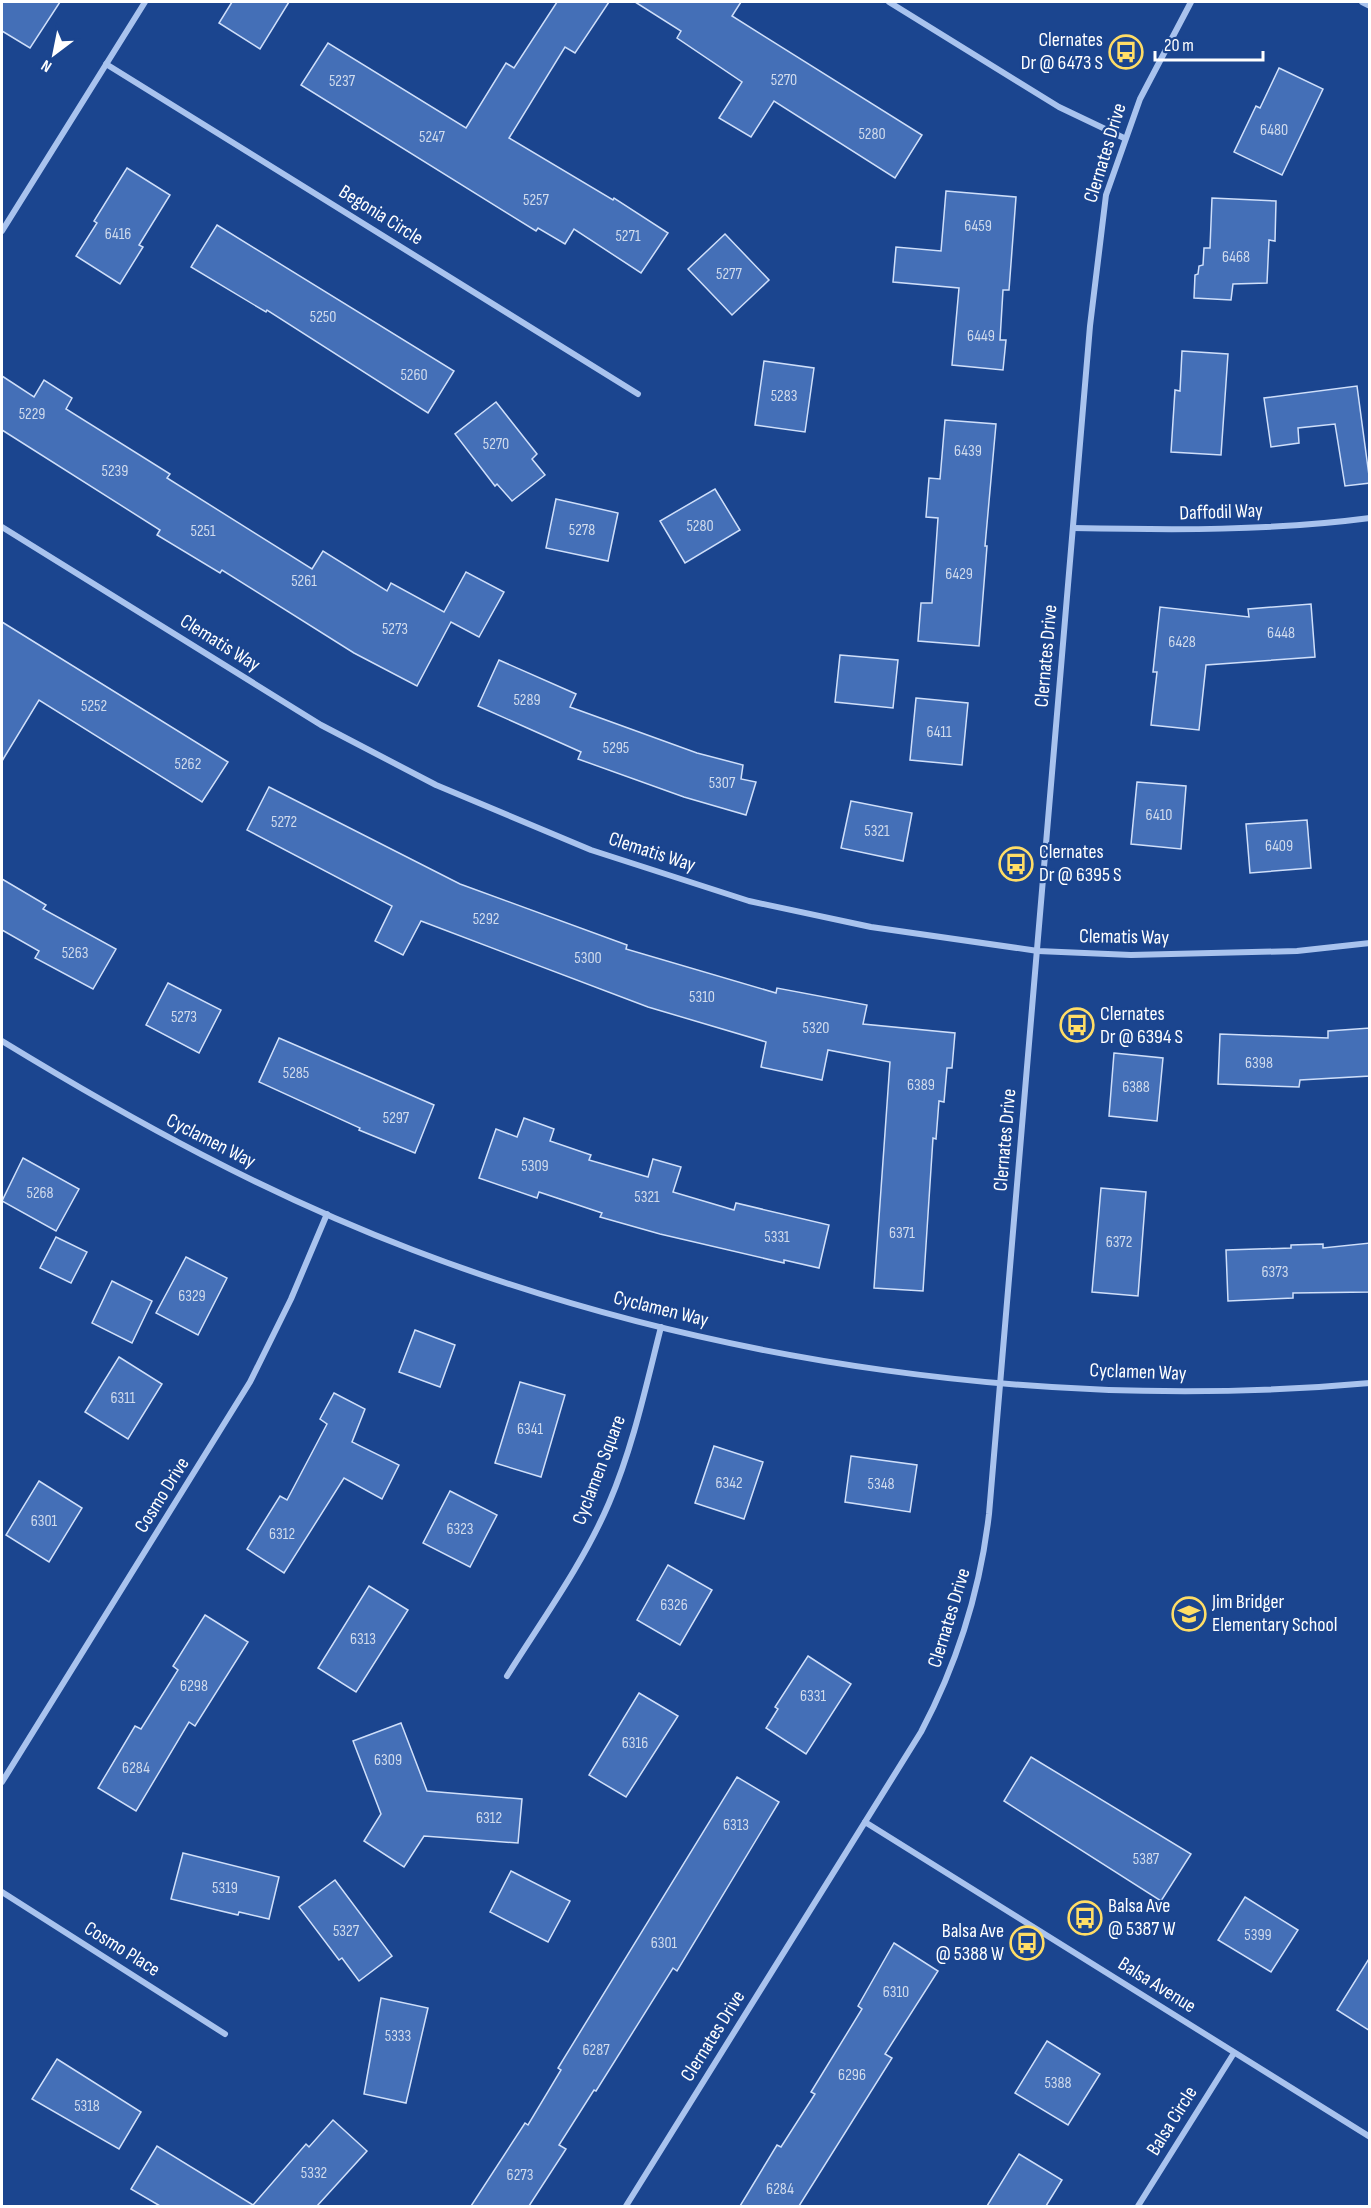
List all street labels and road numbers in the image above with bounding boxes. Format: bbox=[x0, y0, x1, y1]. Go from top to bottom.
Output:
street label: Clernates Drive bbox=[1079, 100, 1131, 206]
street label: Begonia Circle bbox=[334, 180, 428, 250]
street label: Daffodil Way bbox=[1179, 499, 1263, 525]
street label: Clernates Drive bbox=[1030, 604, 1062, 708]
street label: Clematis Way bbox=[175, 609, 265, 677]
street label: Clematis Way bbox=[606, 827, 699, 877]
street label: Clematis Way bbox=[1079, 924, 1169, 950]
street label: Clernates Drive bbox=[989, 1088, 1021, 1192]
street label: Cyclamen Way bbox=[162, 1108, 260, 1174]
street label: Cyclamen Way bbox=[611, 1286, 711, 1332]
street label: Cyclamen Way bbox=[1089, 1358, 1187, 1386]
street label: Cyclamen Square bbox=[567, 1412, 631, 1528]
street label: Cosmo Drive bbox=[130, 1453, 194, 1537]
street label: Clernates Drive bbox=[923, 1565, 975, 1671]
street label: Cosmo Place bbox=[80, 1916, 164, 1982]
street label: Balsa Avenue bbox=[1114, 1952, 1200, 2018]
street label: Clernates Drive bbox=[676, 1986, 750, 2086]
street label: Balsa Circle bbox=[1141, 2082, 1203, 2160]

